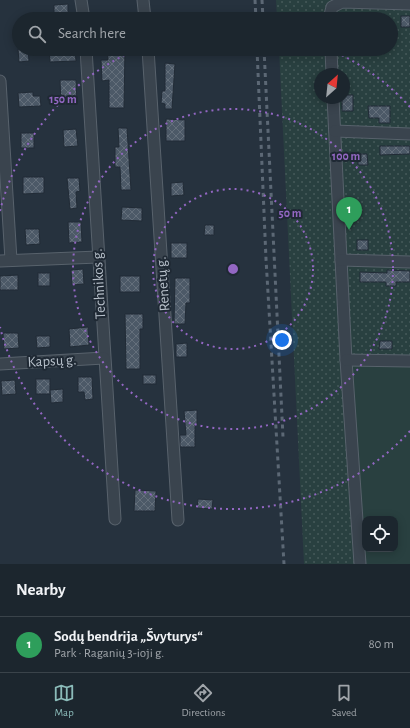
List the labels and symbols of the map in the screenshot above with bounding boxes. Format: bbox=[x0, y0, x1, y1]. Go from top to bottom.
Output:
north arrow bbox=[314, 68, 350, 104]
text: 150 m bbox=[49, 93, 77, 105]
text: 100 m bbox=[332, 150, 360, 162]
pin: 1 bbox=[336, 197, 362, 230]
text: 50 m bbox=[279, 207, 302, 219]
street label: Technikos g. bbox=[90, 248, 108, 320]
street label: Renetų g. bbox=[154, 256, 172, 312]
centre of rings bbox=[226, 262, 240, 276]
your location bbox=[272, 330, 292, 350]
street label: Kapsų g. bbox=[27, 352, 77, 370]

